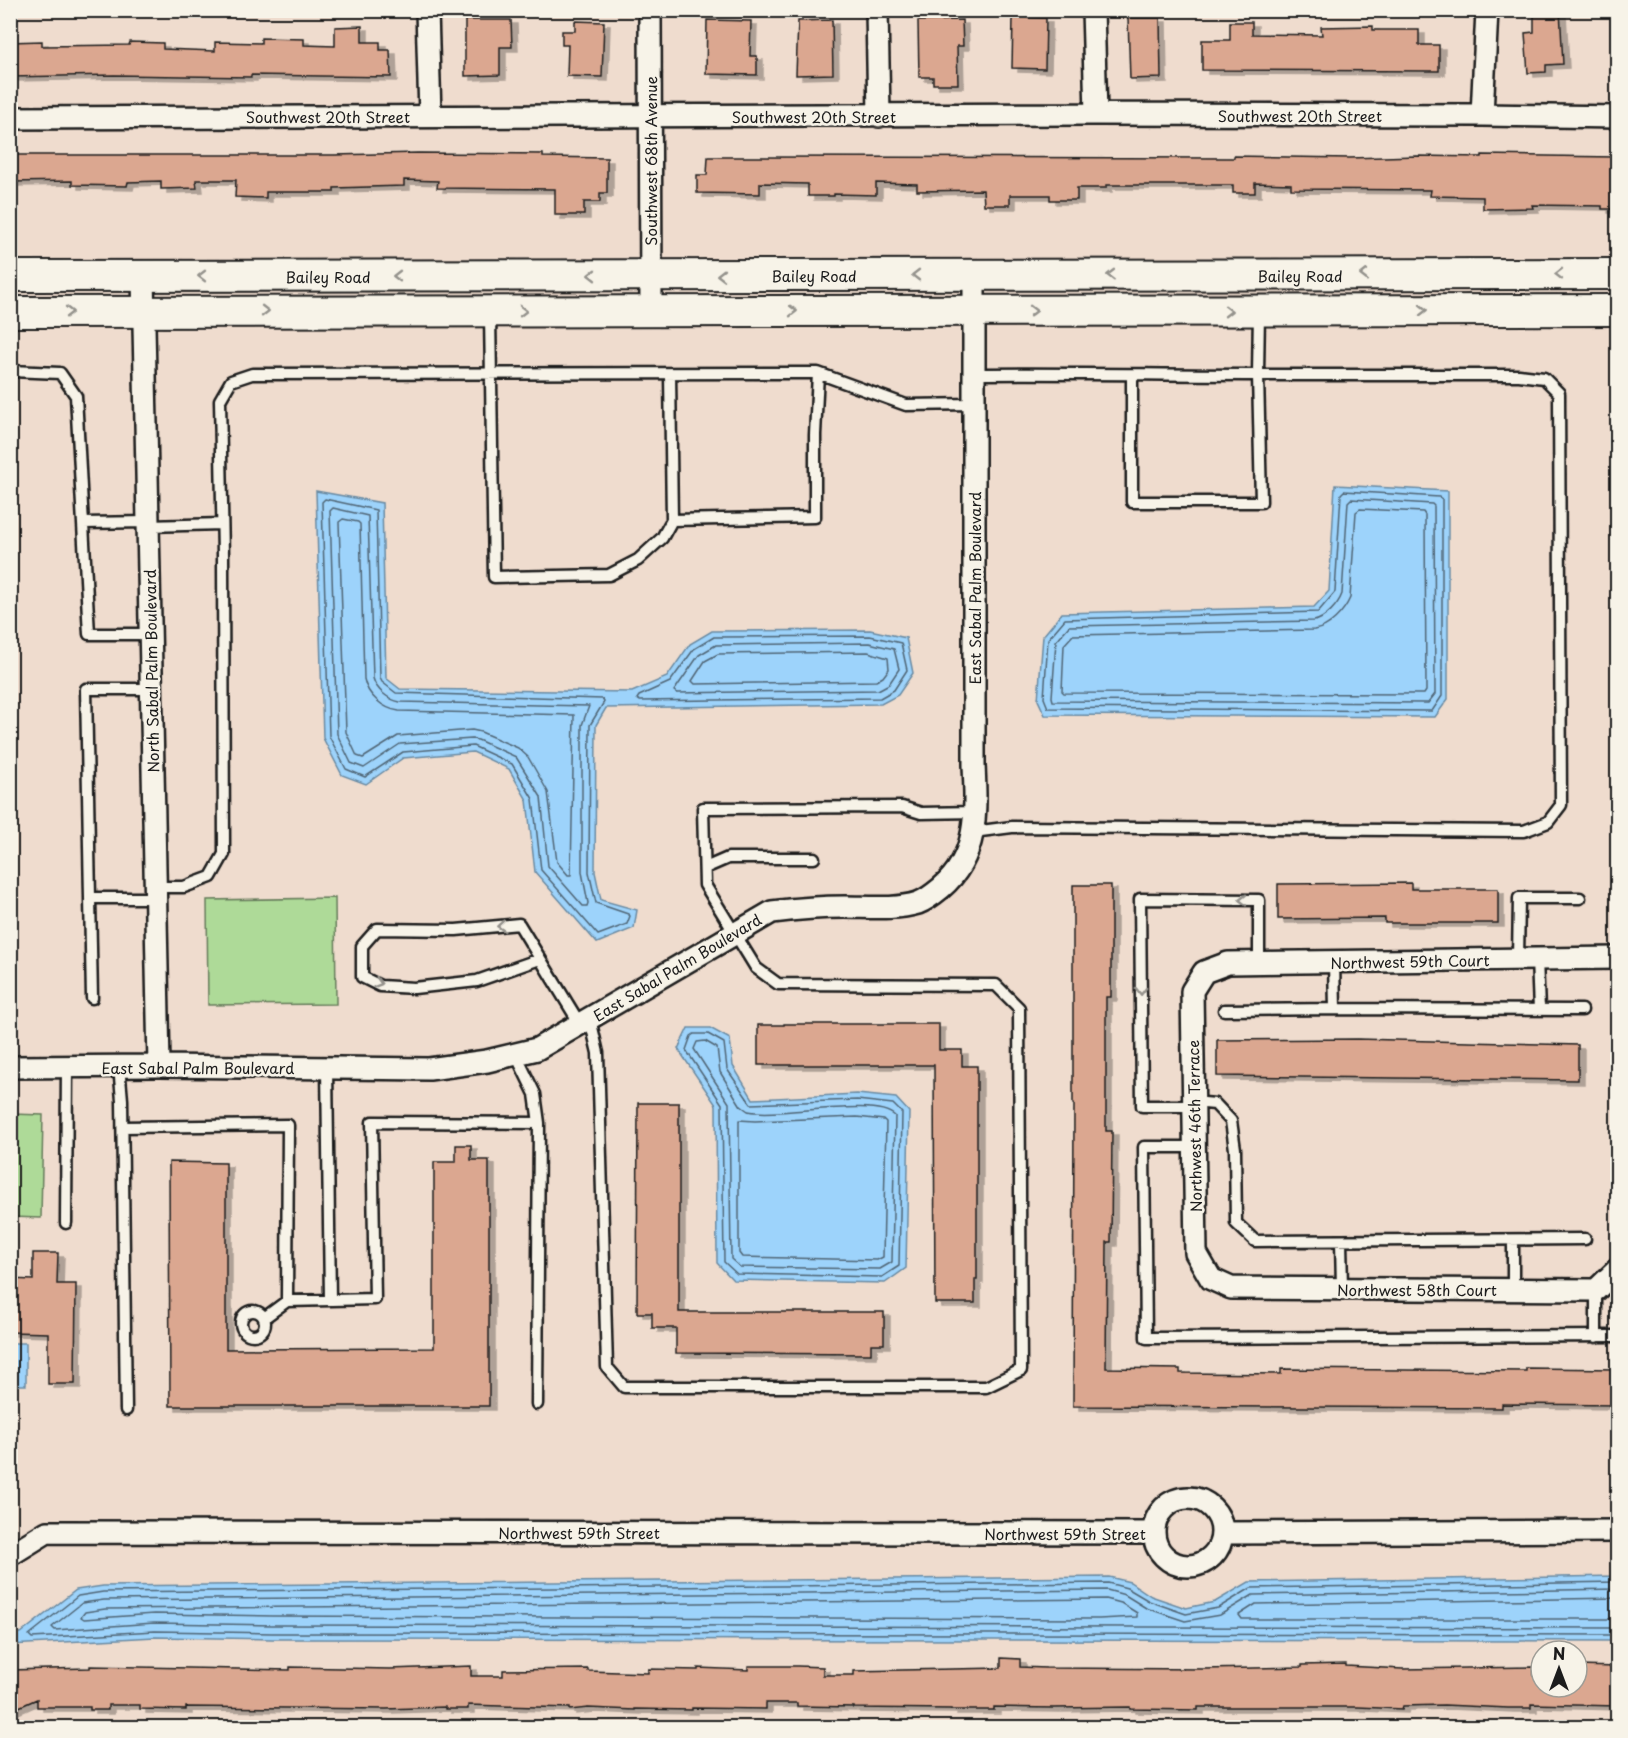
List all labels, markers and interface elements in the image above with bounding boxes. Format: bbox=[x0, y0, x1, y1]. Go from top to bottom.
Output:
street label: Southwest 68th Avenue bbox=[639, 76, 662, 246]
street label: Southwest 20th Street bbox=[1218, 104, 1382, 127]
street label: Southwest 20th Street bbox=[246, 105, 410, 128]
street label: Southwest 20th Street bbox=[732, 105, 896, 128]
street label: Bailey Road bbox=[771, 264, 857, 287]
street label: Bailey Road bbox=[1257, 264, 1343, 287]
street label: Bailey Road bbox=[285, 265, 371, 288]
one-way arrow bbox=[1555, 268, 1564, 280]
one-way arrow bbox=[588, 269, 597, 281]
one-way arrow bbox=[716, 269, 725, 281]
one-way arrow bbox=[911, 269, 920, 281]
one-way arrow bbox=[1107, 269, 1116, 281]
one-way arrow bbox=[1360, 269, 1369, 281]
one-way arrow bbox=[198, 270, 207, 282]
one-way arrow bbox=[393, 270, 402, 282]
one-way arrow bbox=[1418, 304, 1427, 316]
one-way arrow bbox=[260, 305, 269, 317]
one-way arrow bbox=[518, 305, 527, 317]
one-way arrow bbox=[789, 305, 798, 317]
one-way arrow bbox=[1028, 305, 1037, 317]
one-way arrow bbox=[1223, 305, 1232, 317]
one-way arrow bbox=[64, 306, 73, 318]
street label: East Sabal Palm Boulevard bbox=[963, 492, 986, 684]
street label: North Sabal Palm Boulevard bbox=[138, 569, 164, 773]
one-way arrow bbox=[1239, 894, 1248, 906]
street label: East Sabal Palm Boulevard bbox=[588, 908, 766, 1026]
one-way arrow bbox=[496, 919, 505, 932]
street label: Northwest 59th Court bbox=[1330, 948, 1490, 974]
one-way arrow bbox=[372, 976, 383, 988]
one-way arrow bbox=[1135, 986, 1147, 995]
street label: Northwest 46th Terrace bbox=[1181, 1040, 1207, 1212]
street label: East Sabal Palm Boulevard bbox=[102, 1056, 294, 1079]
street label: Northwest 58th Court bbox=[1337, 1278, 1497, 1301]
street label: Northwest 59th Street bbox=[498, 1521, 660, 1544]
street label: Northwest 59th Street bbox=[984, 1522, 1146, 1545]
north arrow bbox=[1529, 1639, 1589, 1699]
text: N bbox=[1553, 1641, 1565, 1665]

